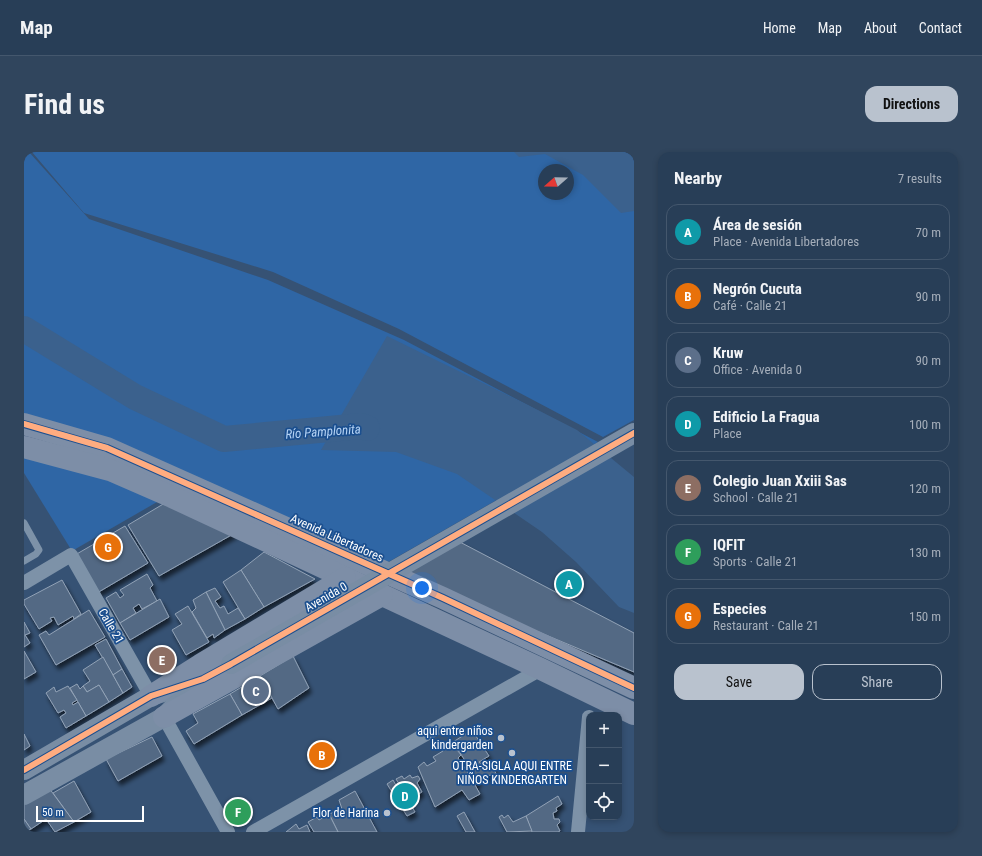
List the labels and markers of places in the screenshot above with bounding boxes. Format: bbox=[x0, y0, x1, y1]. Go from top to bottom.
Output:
pin: G bbox=[95, 532, 121, 562]
pin: A bbox=[556, 569, 582, 599]
pin: E bbox=[149, 645, 175, 675]
pin: C bbox=[243, 676, 269, 706]
place label: aqui entre niños kindergarden bbox=[417, 724, 493, 752]
marker: aqui entre niños kindergarden bbox=[496, 733, 506, 743]
pin: B bbox=[309, 740, 335, 770]
marker: OTRA-SIGLA AQUI ENTRE NIÑOS KINDERGARTEN bbox=[507, 748, 517, 758]
place label: OTRA-SIGLA AQUI ENTRE NIÑOS KINDERGARTEN bbox=[452, 759, 572, 787]
pin: D bbox=[392, 781, 418, 811]
pin: F bbox=[225, 797, 251, 827]
place label: Flor de Harina bbox=[313, 806, 379, 820]
marker: Flor de Harina bbox=[382, 808, 392, 818]

